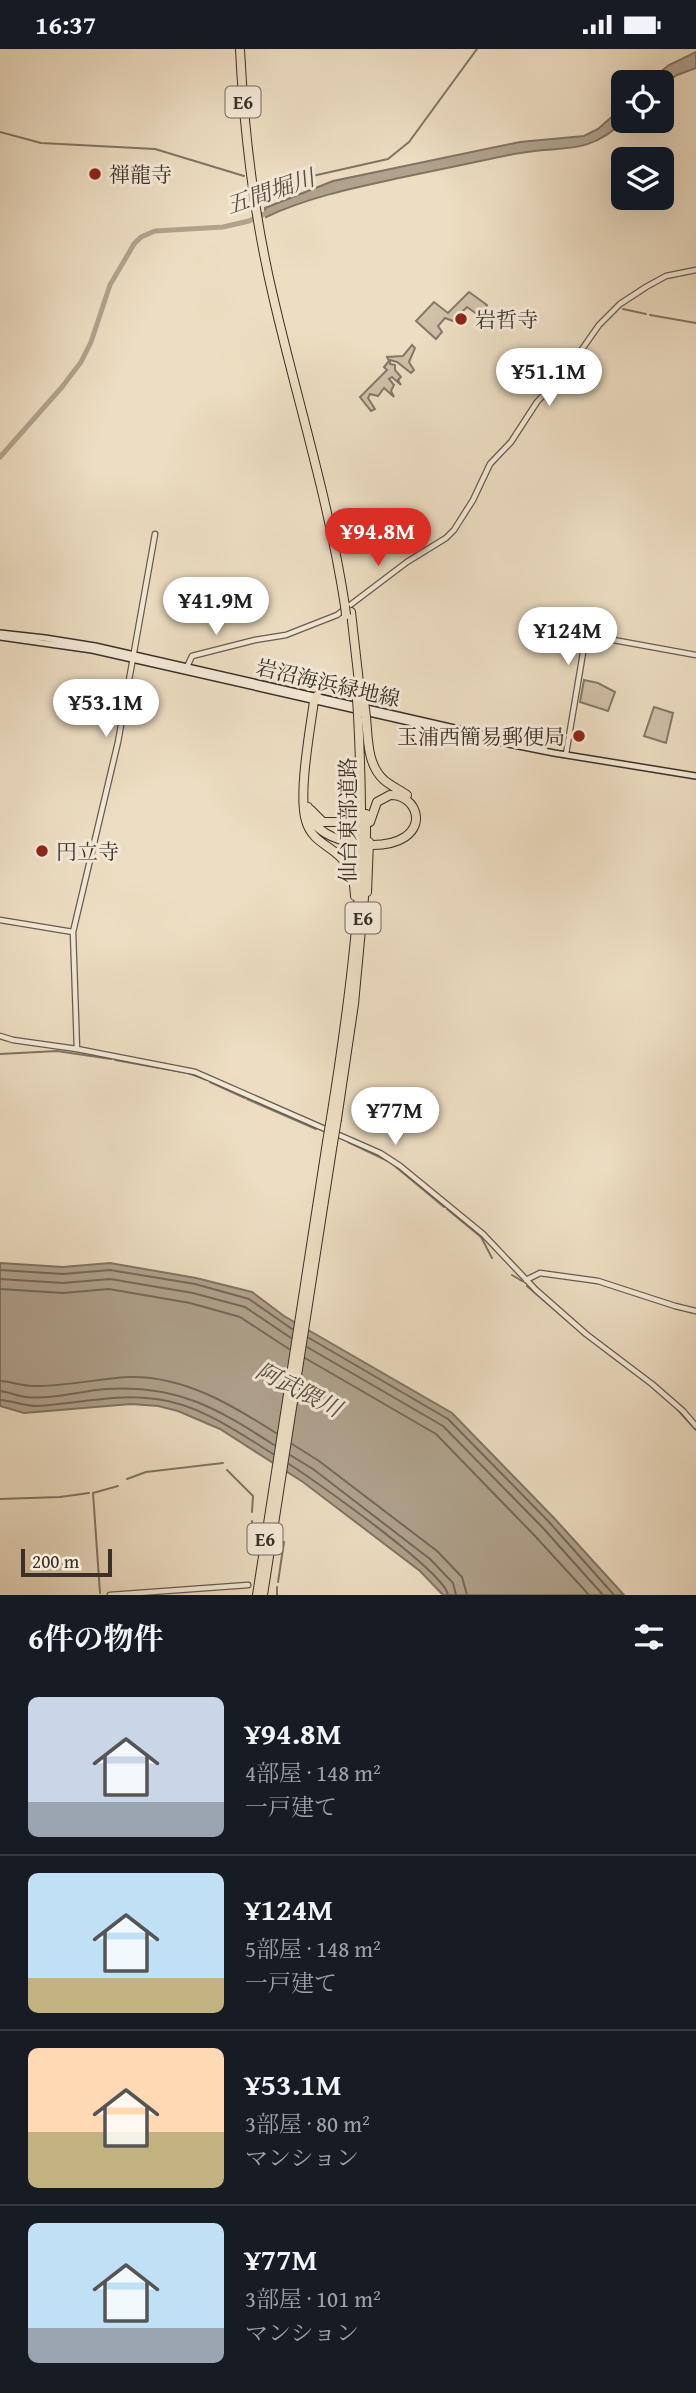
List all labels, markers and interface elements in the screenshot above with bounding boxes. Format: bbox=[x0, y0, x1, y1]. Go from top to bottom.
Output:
text: 16:37 bbox=[35, 5, 96, 44]
map controls bbox=[611, 70, 674, 210]
button: locate bbox=[611, 70, 674, 133]
road number: E6 bbox=[226, 87, 260, 117]
button: layers bbox=[611, 147, 674, 210]
place label: 禅龍寺 bbox=[109, 159, 172, 190]
water label: 五間堀川 bbox=[221, 159, 322, 222]
marker: 禅龍寺 bbox=[87, 166, 103, 182]
place label: 岩哲寺 bbox=[475, 304, 538, 335]
marker: 岩哲寺 bbox=[453, 311, 469, 327]
pin: ¥51.1M bbox=[492, 349, 606, 408]
text: ¥51.1M bbox=[512, 354, 586, 387]
pin: ¥94.8M bbox=[321, 509, 435, 568]
text: ¥94.8M bbox=[341, 514, 415, 547]
pin: ¥41.9M bbox=[159, 577, 273, 637]
text: ¥41.9M bbox=[179, 583, 253, 616]
pin: ¥124M bbox=[519, 607, 617, 667]
text: ¥124M bbox=[534, 613, 602, 646]
street label: 岩沼海浜緑地線 bbox=[253, 651, 403, 715]
pin: ¥53.1M bbox=[49, 679, 163, 739]
text: ¥53.1M bbox=[69, 685, 143, 718]
place label: 玉浦西簡易郵便局 bbox=[397, 721, 565, 752]
marker: 玉浦西簡易郵便局 bbox=[571, 728, 587, 744]
street label: 仙台東部道路 bbox=[332, 757, 363, 883]
place label: 円立寺 bbox=[56, 836, 119, 867]
marker: 円立寺 bbox=[34, 843, 50, 859]
road number: E6 bbox=[346, 903, 380, 933]
pin: ¥77M bbox=[354, 1087, 436, 1147]
text: ¥77M bbox=[367, 1093, 423, 1126]
water label: 阿武隈川 bbox=[251, 1353, 350, 1426]
road number: E6 bbox=[247, 1523, 282, 1555]
scale bar bbox=[21, 1546, 112, 1578]
text: 200 m bbox=[32, 1547, 79, 1575]
text: 6件の物件 bbox=[28, 1616, 164, 1660]
icon: filters bbox=[630, 1618, 668, 1656]
text: ¥94.8M bbox=[245, 1711, 341, 1755]
icon: home bbox=[84, 1725, 168, 1809]
text: 4部屋 · 148 m² bbox=[245, 1756, 381, 1789]
text: 一戸建て bbox=[245, 1790, 337, 1823]
text: ¥124M bbox=[245, 1887, 333, 1931]
icon: home bbox=[84, 1901, 168, 1985]
text: 5部屋 · 148 m² bbox=[245, 1932, 381, 1965]
text: 一戸建て bbox=[245, 1966, 337, 1999]
text: ¥53.1M bbox=[245, 2062, 341, 2106]
icon: home bbox=[84, 2076, 168, 2160]
text: 3部屋 · 80 m² bbox=[245, 2107, 370, 2140]
text: マンション bbox=[245, 2141, 359, 2174]
text: ¥77M bbox=[245, 2237, 317, 2281]
icon: home bbox=[84, 2251, 168, 2335]
text: 3部屋 · 101 m² bbox=[245, 2282, 381, 2315]
text: マンション bbox=[245, 2316, 359, 2349]

